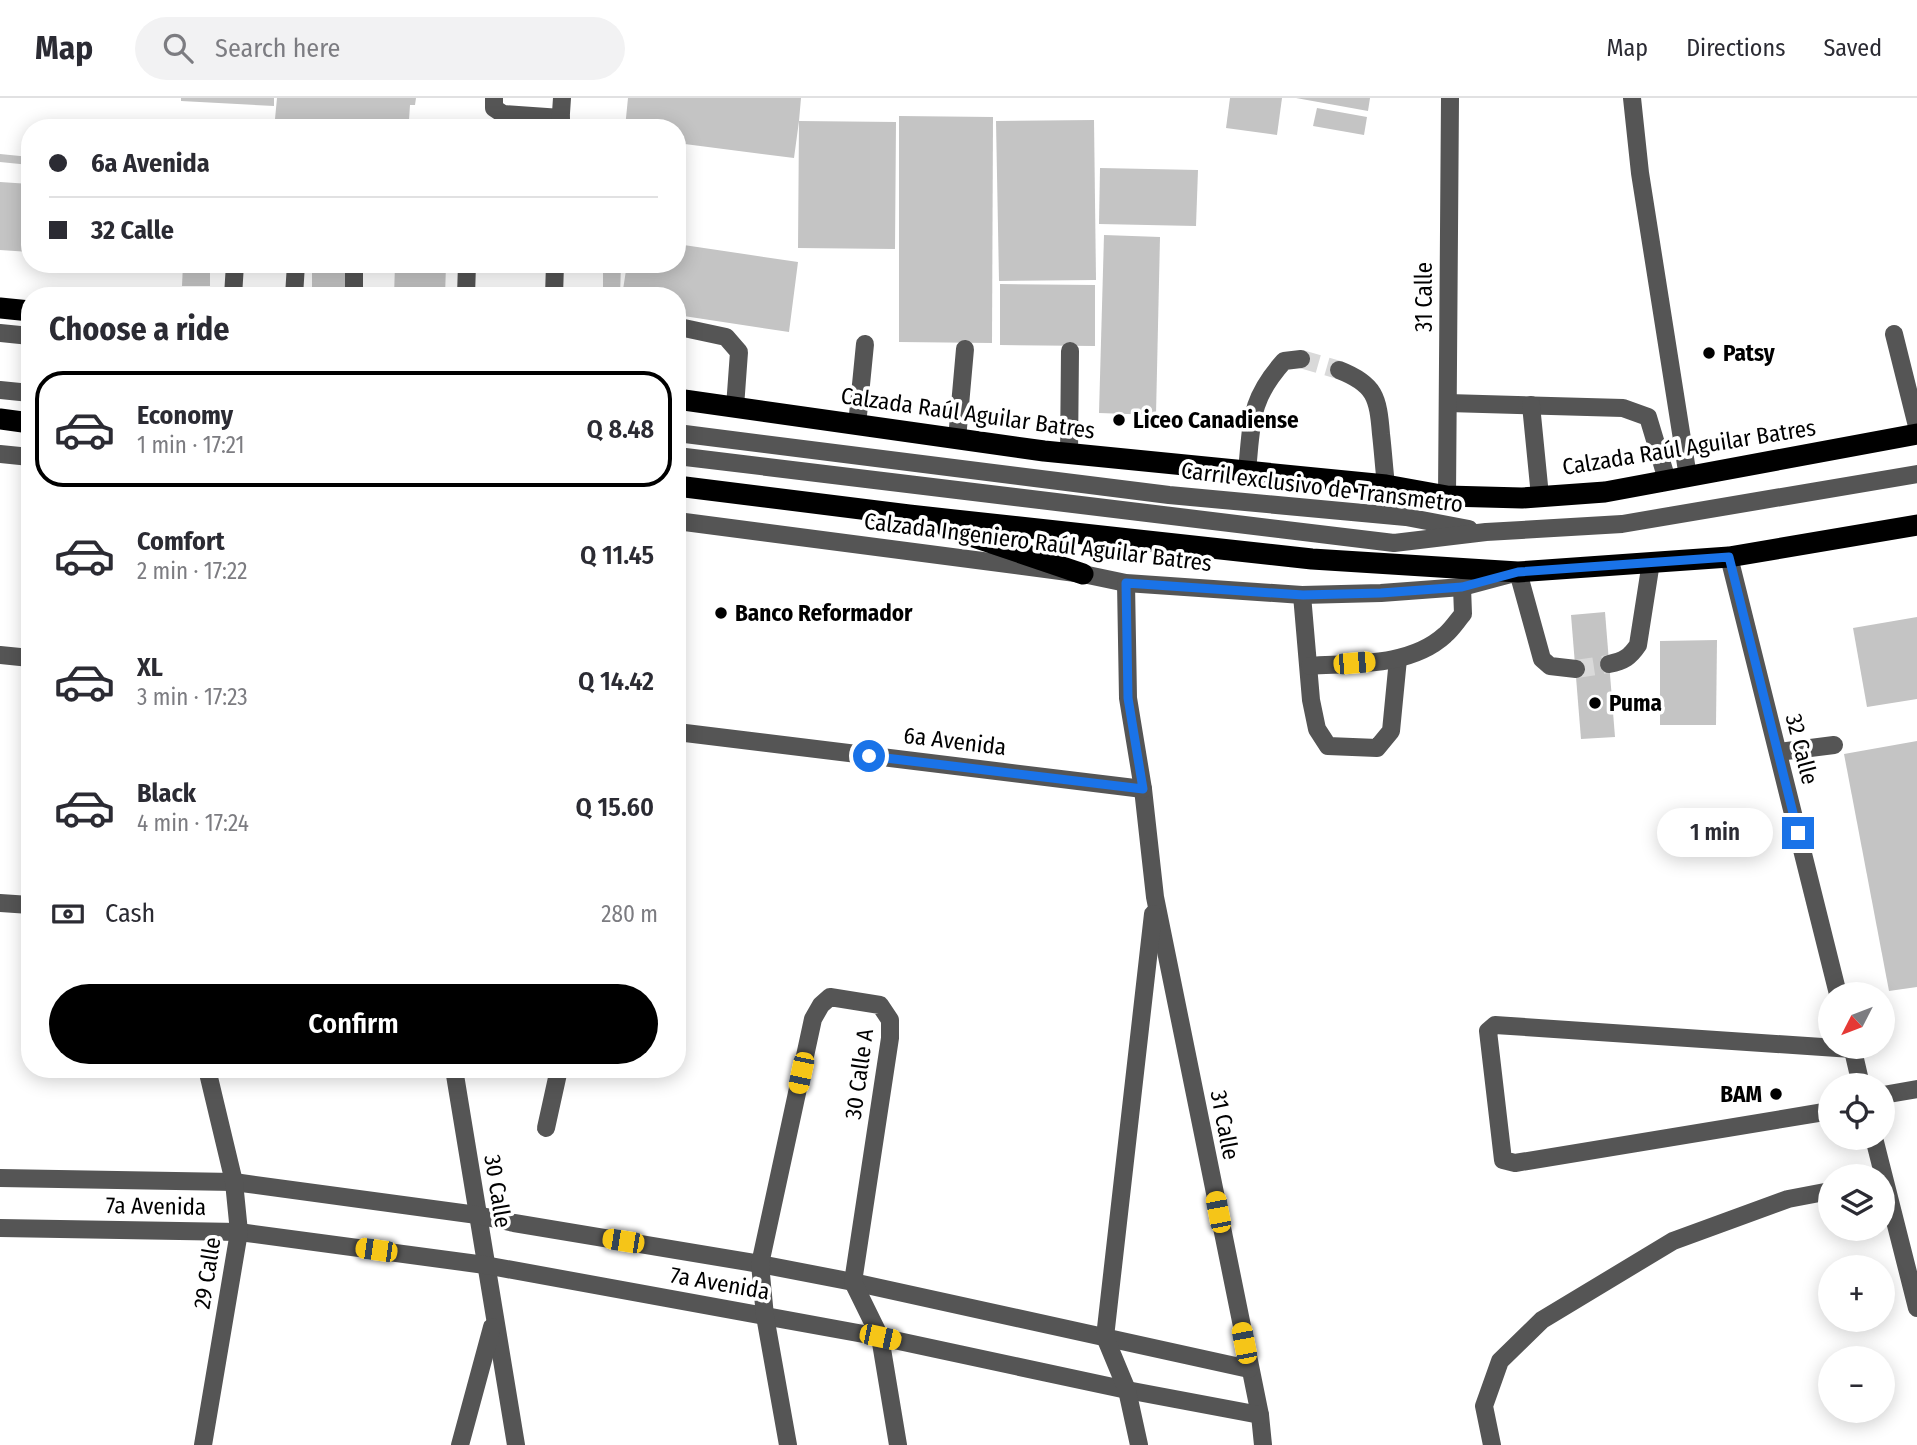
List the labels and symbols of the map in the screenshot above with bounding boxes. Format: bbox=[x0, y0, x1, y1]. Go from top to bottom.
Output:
street label: 31 Calle bbox=[1410, 262, 1438, 332]
place label: Patsy bbox=[1723, 339, 1776, 367]
marker: Patsy bbox=[1701, 345, 1717, 361]
street label: Calzada Raúl Aguilar Batres bbox=[839, 381, 1097, 445]
place label: Liceo Canadiense bbox=[1133, 406, 1299, 434]
marker: Liceo Canadiense bbox=[1111, 412, 1127, 428]
street label: Calzada Raúl Aguilar Batres bbox=[1560, 413, 1818, 481]
street label: Carril exclusivo de Transmetro bbox=[1179, 456, 1465, 518]
street label: Calzada Ingeniero Raúl Aguilar Batres bbox=[863, 507, 1214, 577]
place label: Banco Reformador bbox=[735, 599, 913, 627]
marker: Banco Reformador bbox=[713, 605, 729, 621]
car bbox=[1333, 651, 1376, 675]
place label: Puma bbox=[1609, 689, 1662, 717]
marker: Puma bbox=[1587, 695, 1603, 711]
street label: 32 Calle bbox=[1780, 711, 1824, 787]
street label: 6a Avenida bbox=[902, 721, 1008, 761]
route start bbox=[853, 740, 885, 772]
callout: 1 min bbox=[1658, 808, 1773, 858]
route end bbox=[1782, 817, 1814, 849]
north arrow bbox=[1818, 982, 1895, 1059]
street label: 30 Calle A bbox=[839, 1027, 879, 1121]
car bbox=[787, 1050, 816, 1096]
place label: BAM bbox=[1720, 1080, 1762, 1108]
marker: BAM bbox=[1768, 1086, 1784, 1102]
street label: 31 Calle bbox=[1205, 1088, 1245, 1162]
street label: 30 Calle bbox=[478, 1152, 518, 1230]
car bbox=[1204, 1189, 1233, 1235]
street label: 7a Avenida bbox=[106, 1191, 206, 1221]
car bbox=[601, 1227, 646, 1255]
street label: 29 Calle bbox=[188, 1235, 226, 1311]
car bbox=[354, 1237, 399, 1263]
street label: 7a Avenida bbox=[668, 1260, 772, 1306]
car bbox=[1230, 1320, 1259, 1366]
car bbox=[858, 1322, 903, 1352]

